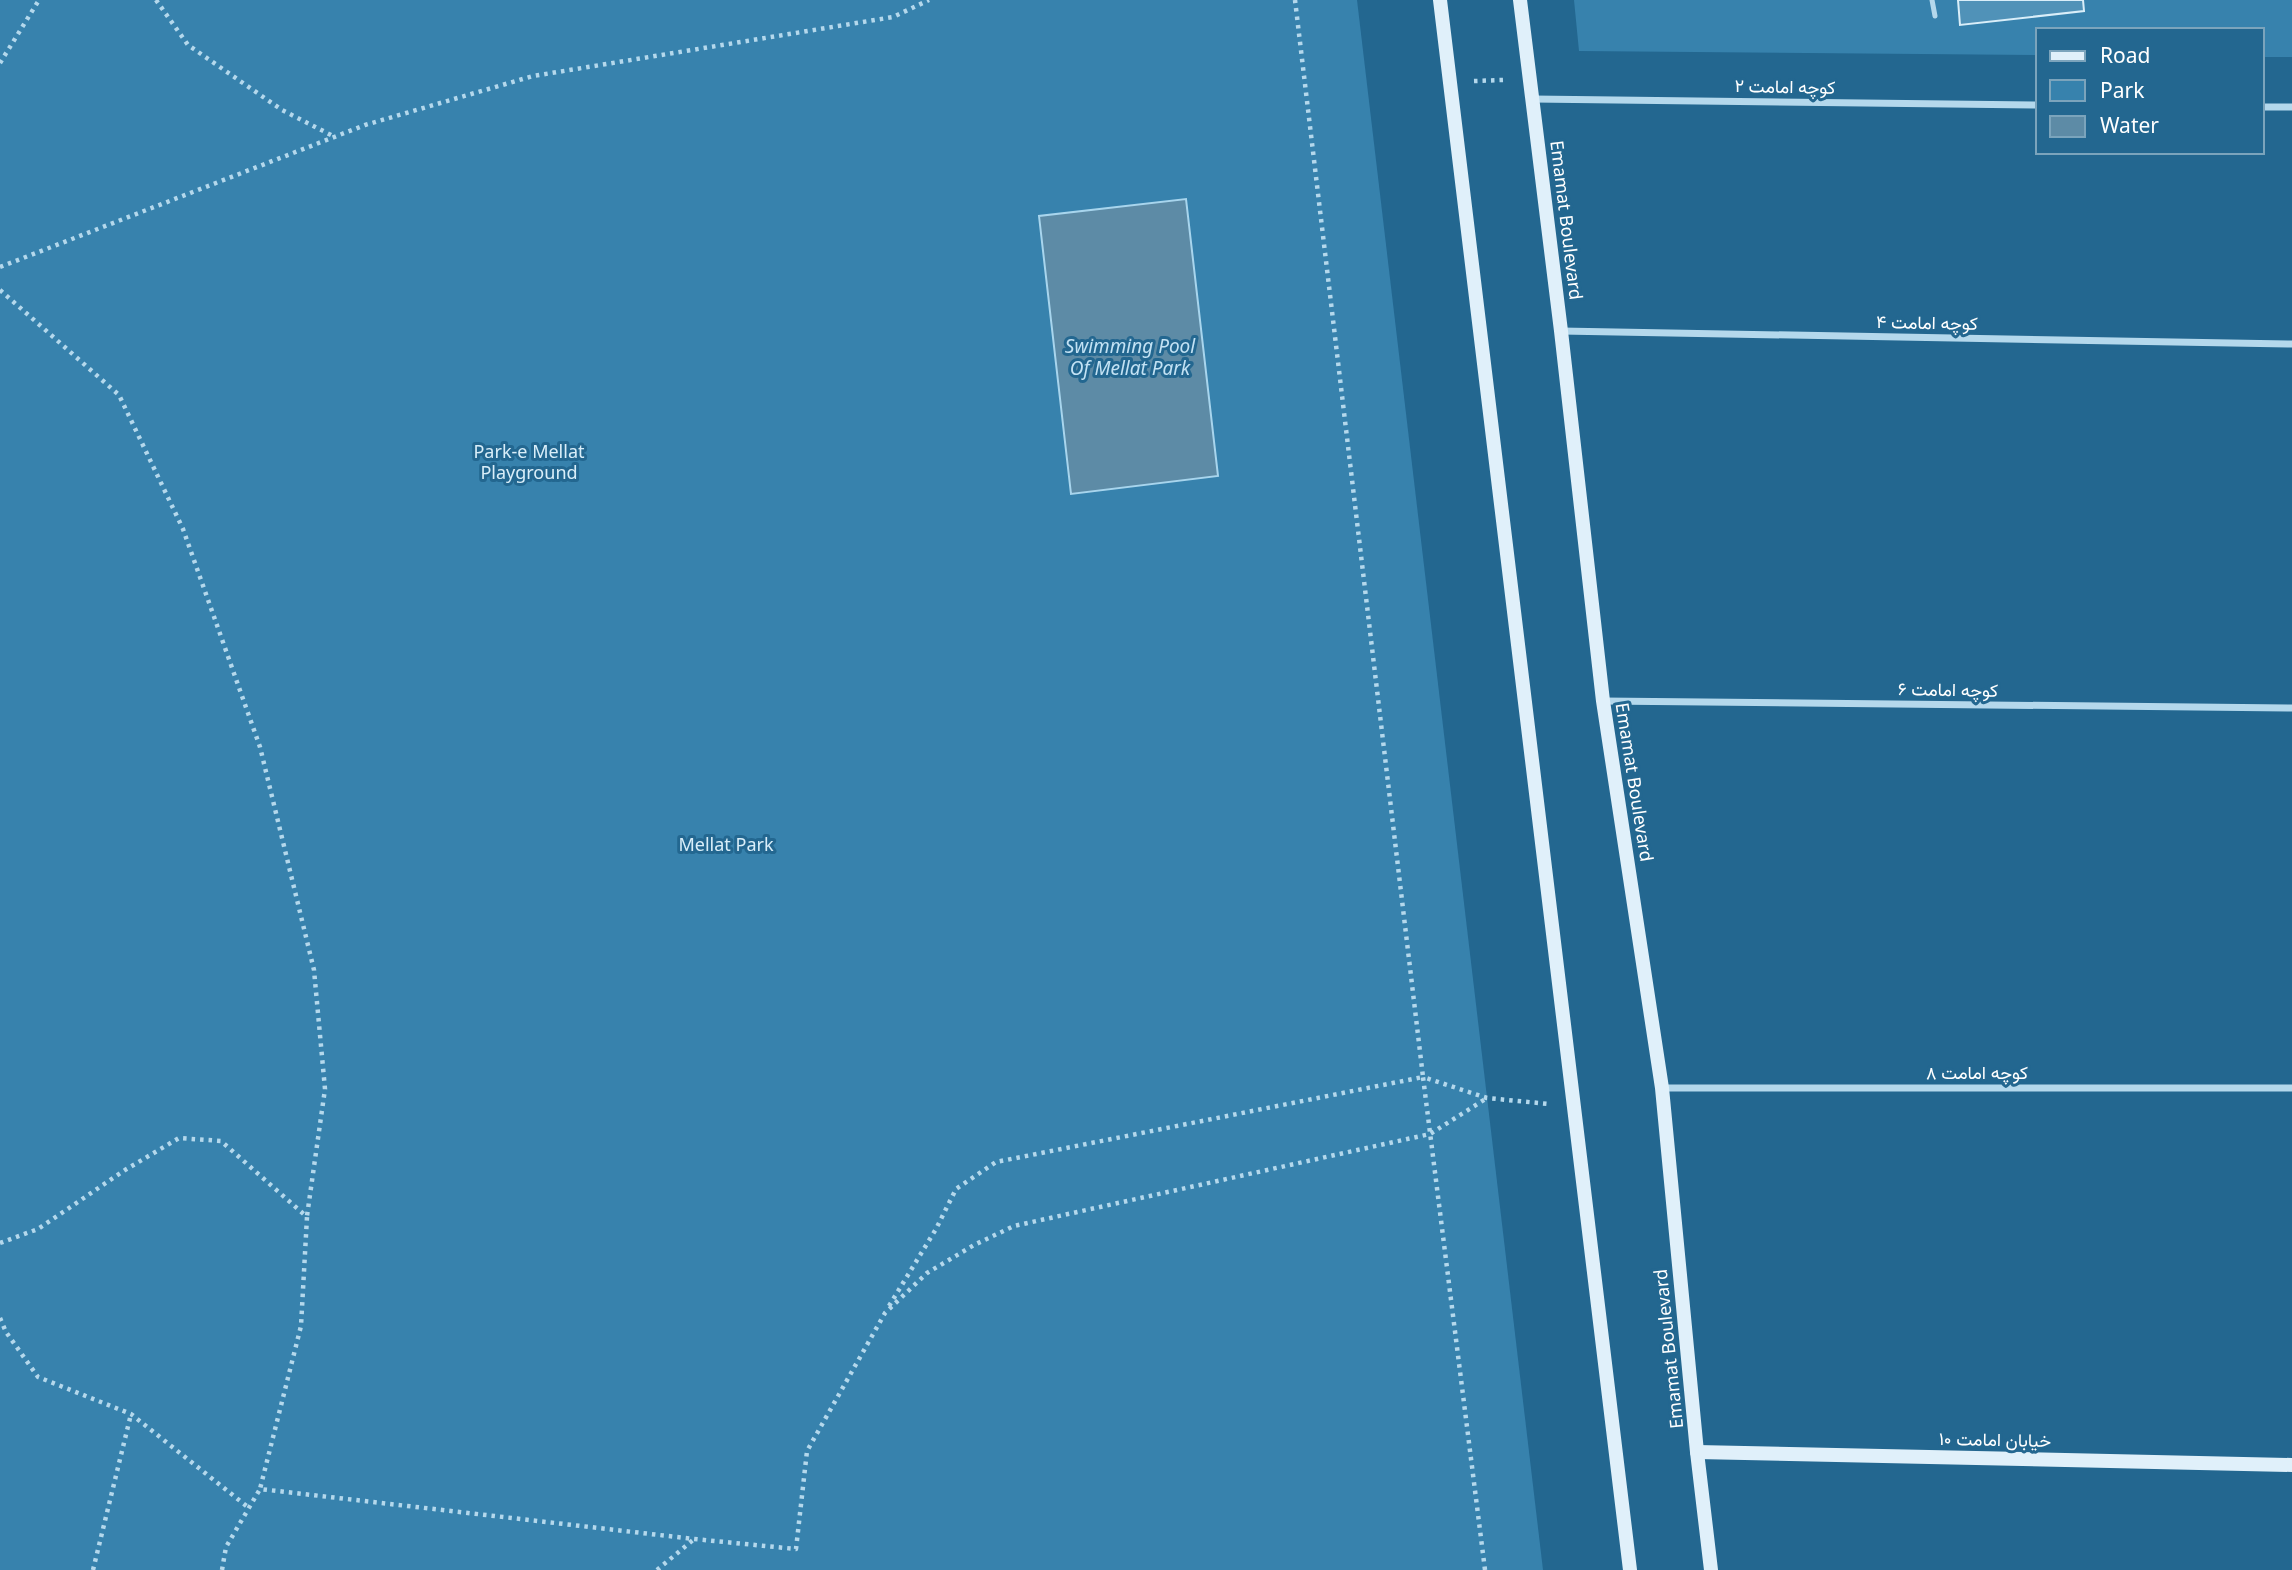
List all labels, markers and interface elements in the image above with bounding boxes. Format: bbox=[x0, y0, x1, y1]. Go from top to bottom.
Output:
legend bbox=[2036, 28, 2264, 154]
text: Road bbox=[2100, 41, 2150, 69]
street label: کوچه امامت ۲ bbox=[1734, 73, 1836, 100]
text: Park bbox=[2100, 76, 2145, 104]
text: Water bbox=[2100, 111, 2159, 139]
street label: Emamat Boulevard bbox=[1545, 139, 1589, 301]
street label: کوچه امامت ۴ bbox=[1876, 309, 1978, 336]
water label: Swimming Pool Of Mellat Park bbox=[1065, 333, 1196, 381]
park label: Park-e Mellat Playground bbox=[473, 439, 585, 484]
street label: کوچه امامت ۶ bbox=[1898, 676, 1998, 703]
street label: Emamat Boulevard bbox=[1611, 701, 1659, 863]
park label: Mellat Park bbox=[678, 832, 774, 856]
street label: کوچه امامت ۸ bbox=[1926, 1060, 2028, 1085]
street label: Emamat Boulevard bbox=[1648, 1268, 1688, 1430]
street label: خیابان امامت ۱۰ bbox=[1939, 1426, 2051, 1452]

